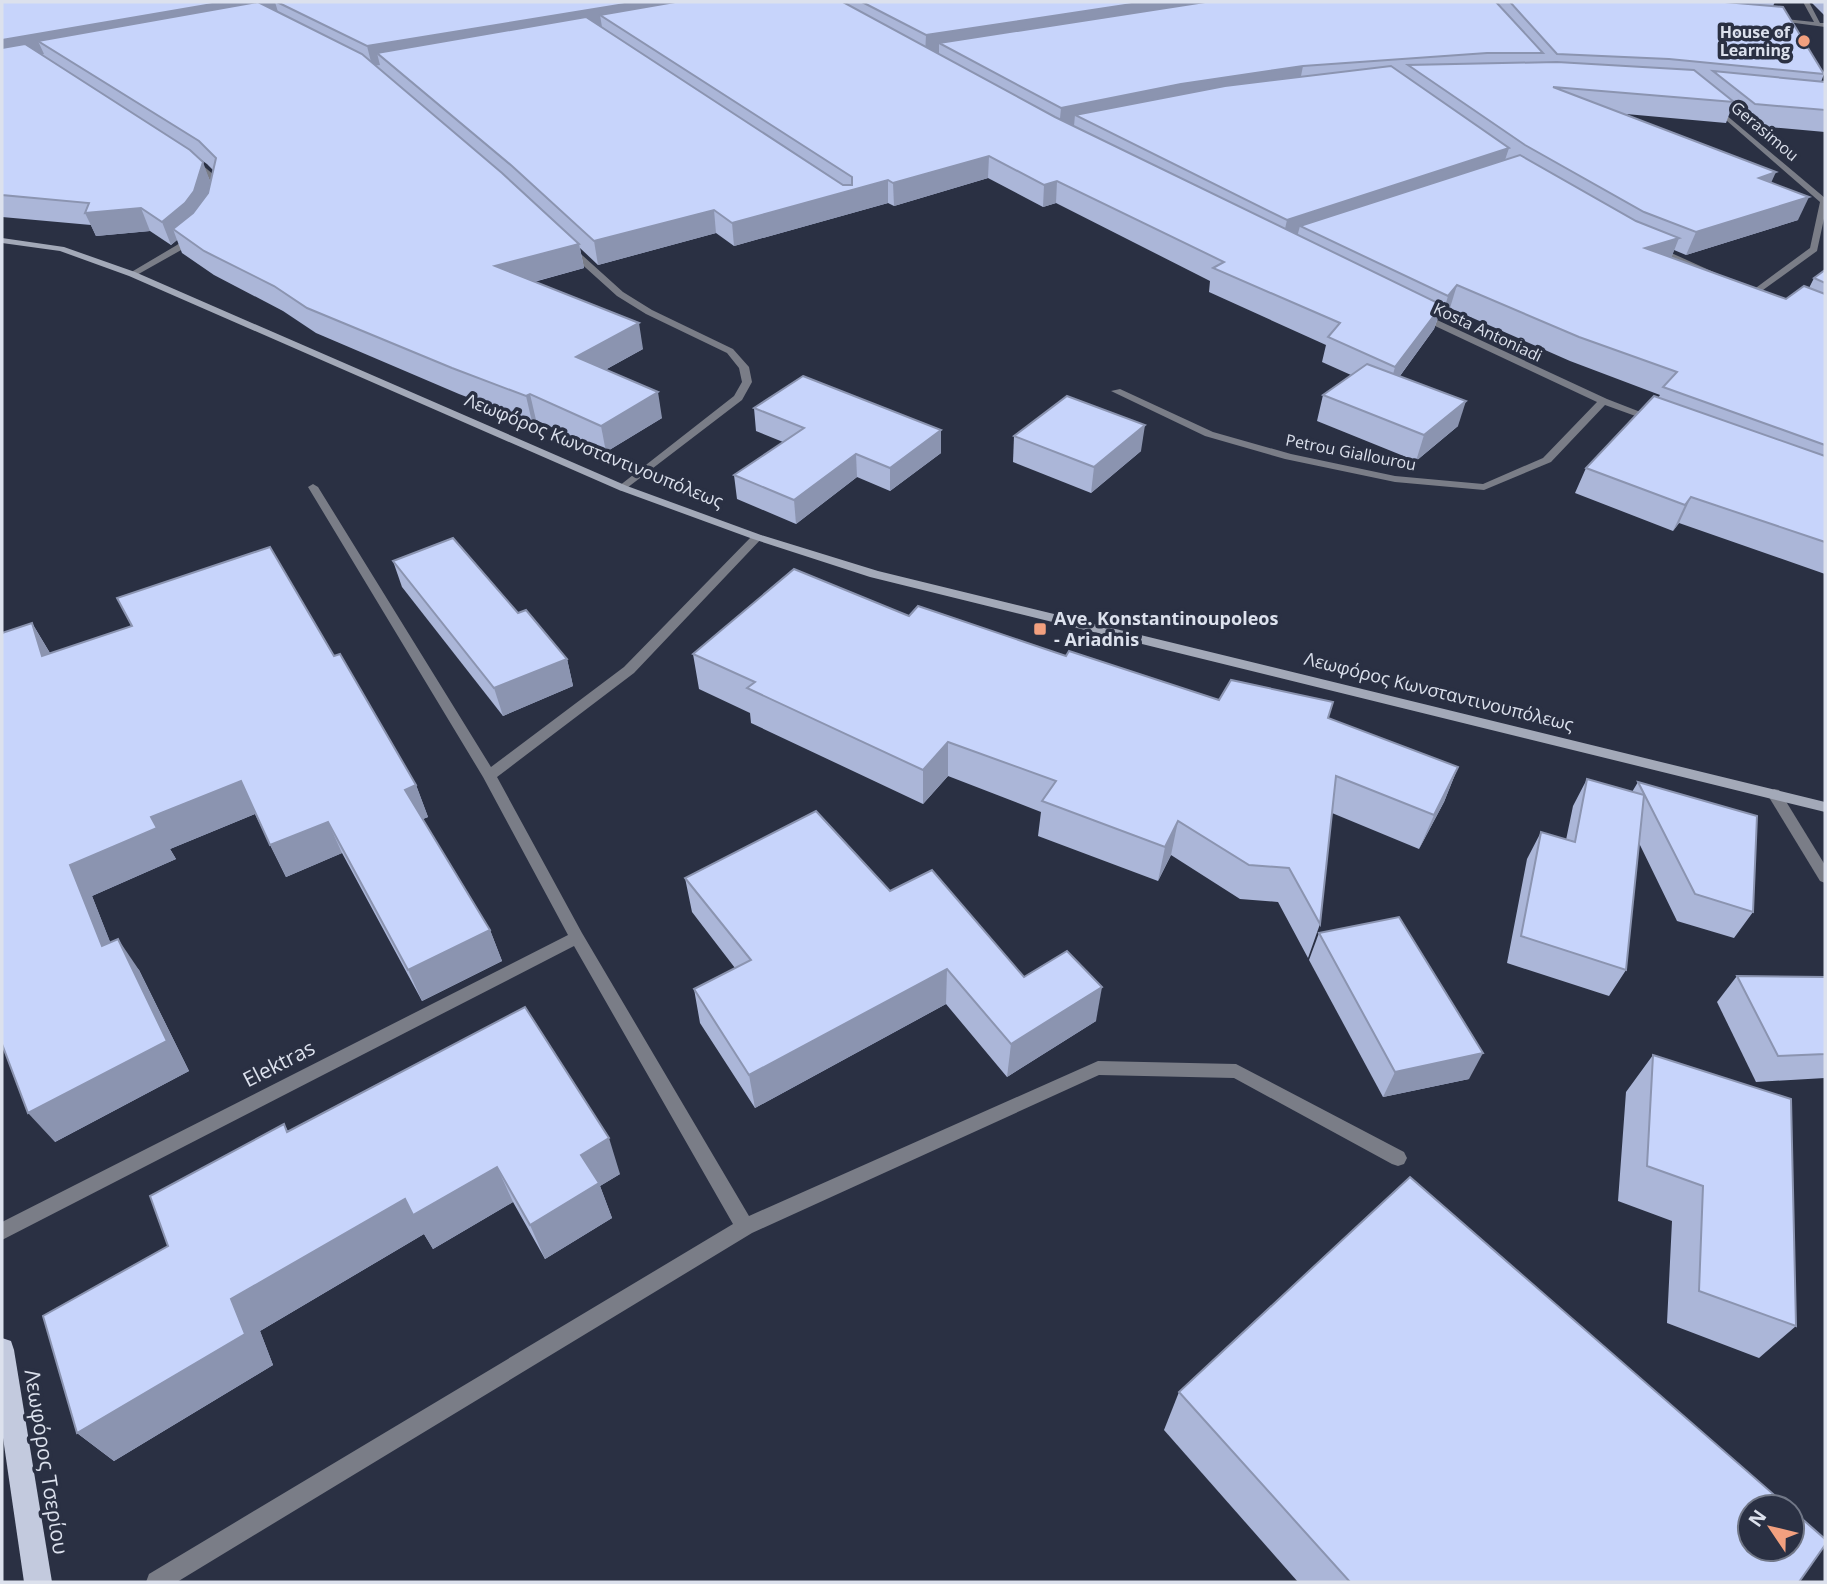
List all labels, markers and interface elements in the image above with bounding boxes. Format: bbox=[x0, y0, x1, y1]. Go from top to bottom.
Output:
place label: House of Learning bbox=[1720, 21, 1791, 61]
marker: House of Learning bbox=[1796, 33, 1812, 49]
street label: Gerasimou bbox=[1727, 96, 1803, 166]
street label: Kosta Antoniadi bbox=[1430, 297, 1546, 367]
street label: Λεωφόρος Κωνσταντινουπόλεως bbox=[462, 387, 727, 513]
street label: Petrou Giallourou bbox=[1284, 429, 1418, 475]
place label: Ave. Konstantinoupoleos - Ariadnis bbox=[1054, 606, 1278, 651]
marker: Ave. Konstantinoupoleos - Ariadnis bbox=[1032, 621, 1048, 637]
street label: Λεωφόρος Κωνσταντινουπόλεως bbox=[1302, 646, 1577, 736]
street label: Elektras bbox=[238, 1033, 319, 1093]
street label: Λεωφόρος Τσερίου bbox=[19, 1367, 75, 1556]
north arrow bbox=[1736, 1493, 1806, 1563]
text: N bbox=[1742, 1504, 1772, 1532]

